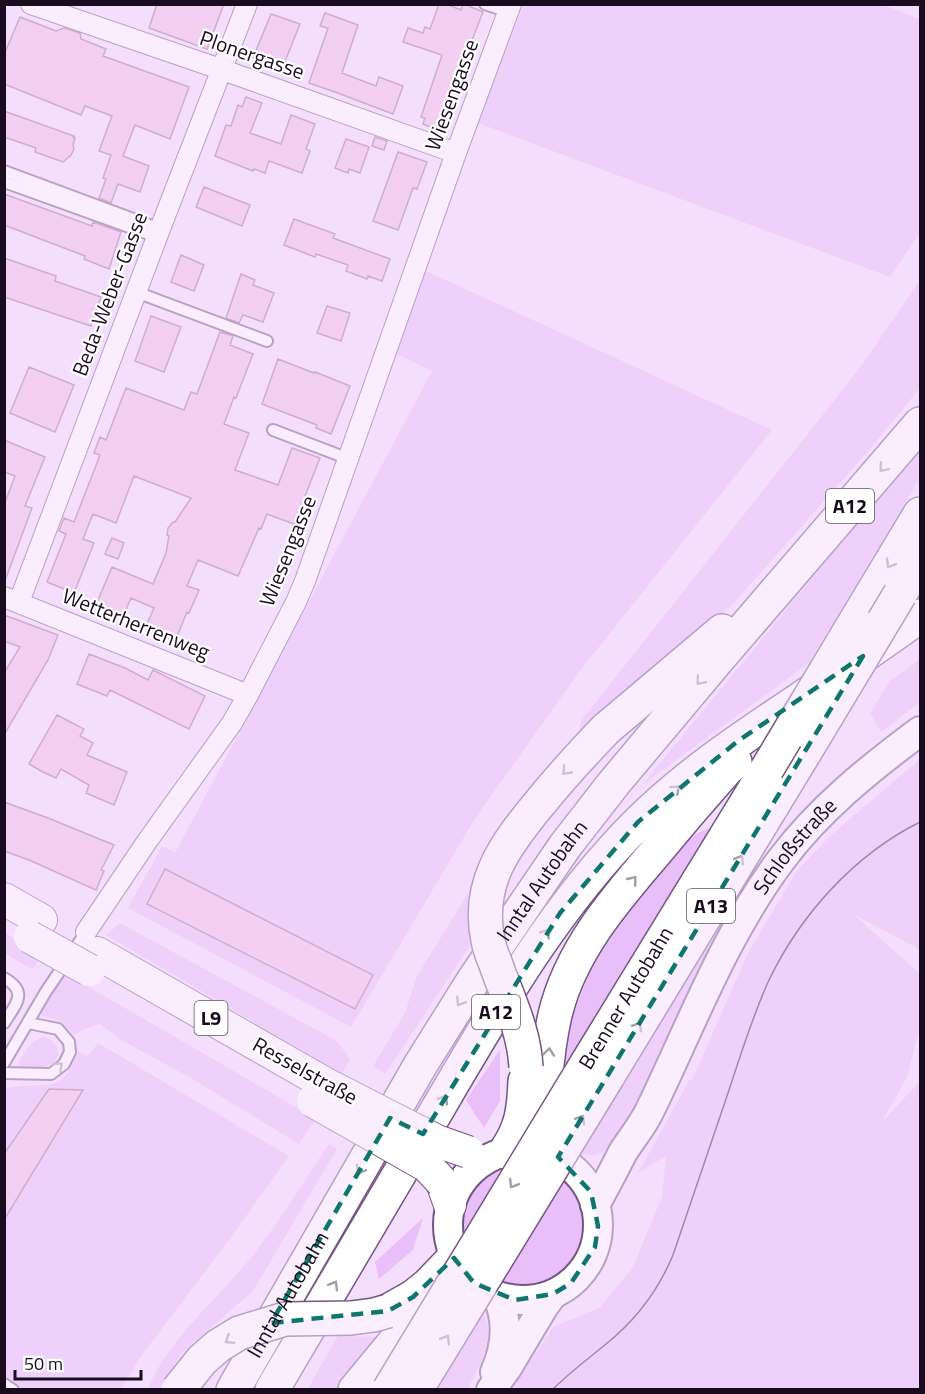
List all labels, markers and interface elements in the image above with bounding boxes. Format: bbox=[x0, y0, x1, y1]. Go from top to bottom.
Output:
street label: Plonergasse bbox=[196, 21, 309, 87]
street label: Wiesengasse bbox=[416, 34, 486, 155]
street label: Beda-Weber-Gasse bbox=[63, 207, 155, 380]
one-way arrow bbox=[879, 461, 890, 472]
road number: A12 bbox=[826, 489, 874, 523]
street label: Wiesengasse bbox=[250, 490, 324, 611]
one-way arrow bbox=[886, 558, 898, 568]
street label: Wetterherrenweg bbox=[58, 579, 215, 667]
one-way arrow bbox=[696, 674, 707, 685]
one-way arrow bbox=[562, 765, 573, 775]
one-way arrow bbox=[670, 785, 680, 796]
street label: Schloßstraße bbox=[744, 790, 844, 901]
street label: Inntal Autobahn bbox=[488, 813, 595, 947]
one-way arrow bbox=[732, 855, 744, 865]
one-way arrow bbox=[625, 875, 636, 886]
road number: A13 bbox=[687, 889, 735, 923]
street label: Brenner Autobahn bbox=[570, 920, 681, 1075]
one-way arrow bbox=[539, 929, 550, 940]
road number: A12 bbox=[472, 995, 520, 1029]
one-way arrow bbox=[455, 996, 467, 1006]
road number: L9 bbox=[194, 1001, 228, 1035]
one-way arrow bbox=[631, 1022, 642, 1032]
street label: Resselstraße bbox=[247, 1028, 364, 1112]
one-way arrow bbox=[542, 1047, 555, 1057]
one-way arrow bbox=[52, 1062, 63, 1073]
one-way arrow bbox=[436, 1095, 448, 1105]
one-way arrow bbox=[573, 1115, 585, 1125]
one-way arrow bbox=[356, 1164, 367, 1174]
one-way arrow bbox=[508, 1178, 520, 1188]
street label: Inntal Autobahn bbox=[238, 1225, 336, 1363]
one-way arrow bbox=[327, 1281, 338, 1291]
one-way arrow bbox=[225, 1332, 235, 1344]
one-way arrow bbox=[439, 1335, 450, 1346]
scale bar bbox=[15, 1343, 141, 1381]
text: 50 m bbox=[24, 1350, 63, 1377]

